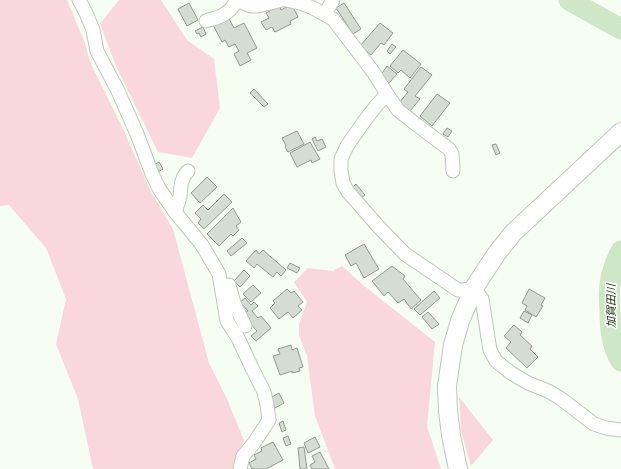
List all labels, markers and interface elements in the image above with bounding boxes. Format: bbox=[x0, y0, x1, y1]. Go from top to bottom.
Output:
water label: 加賀田川 bbox=[604, 283, 618, 328]

